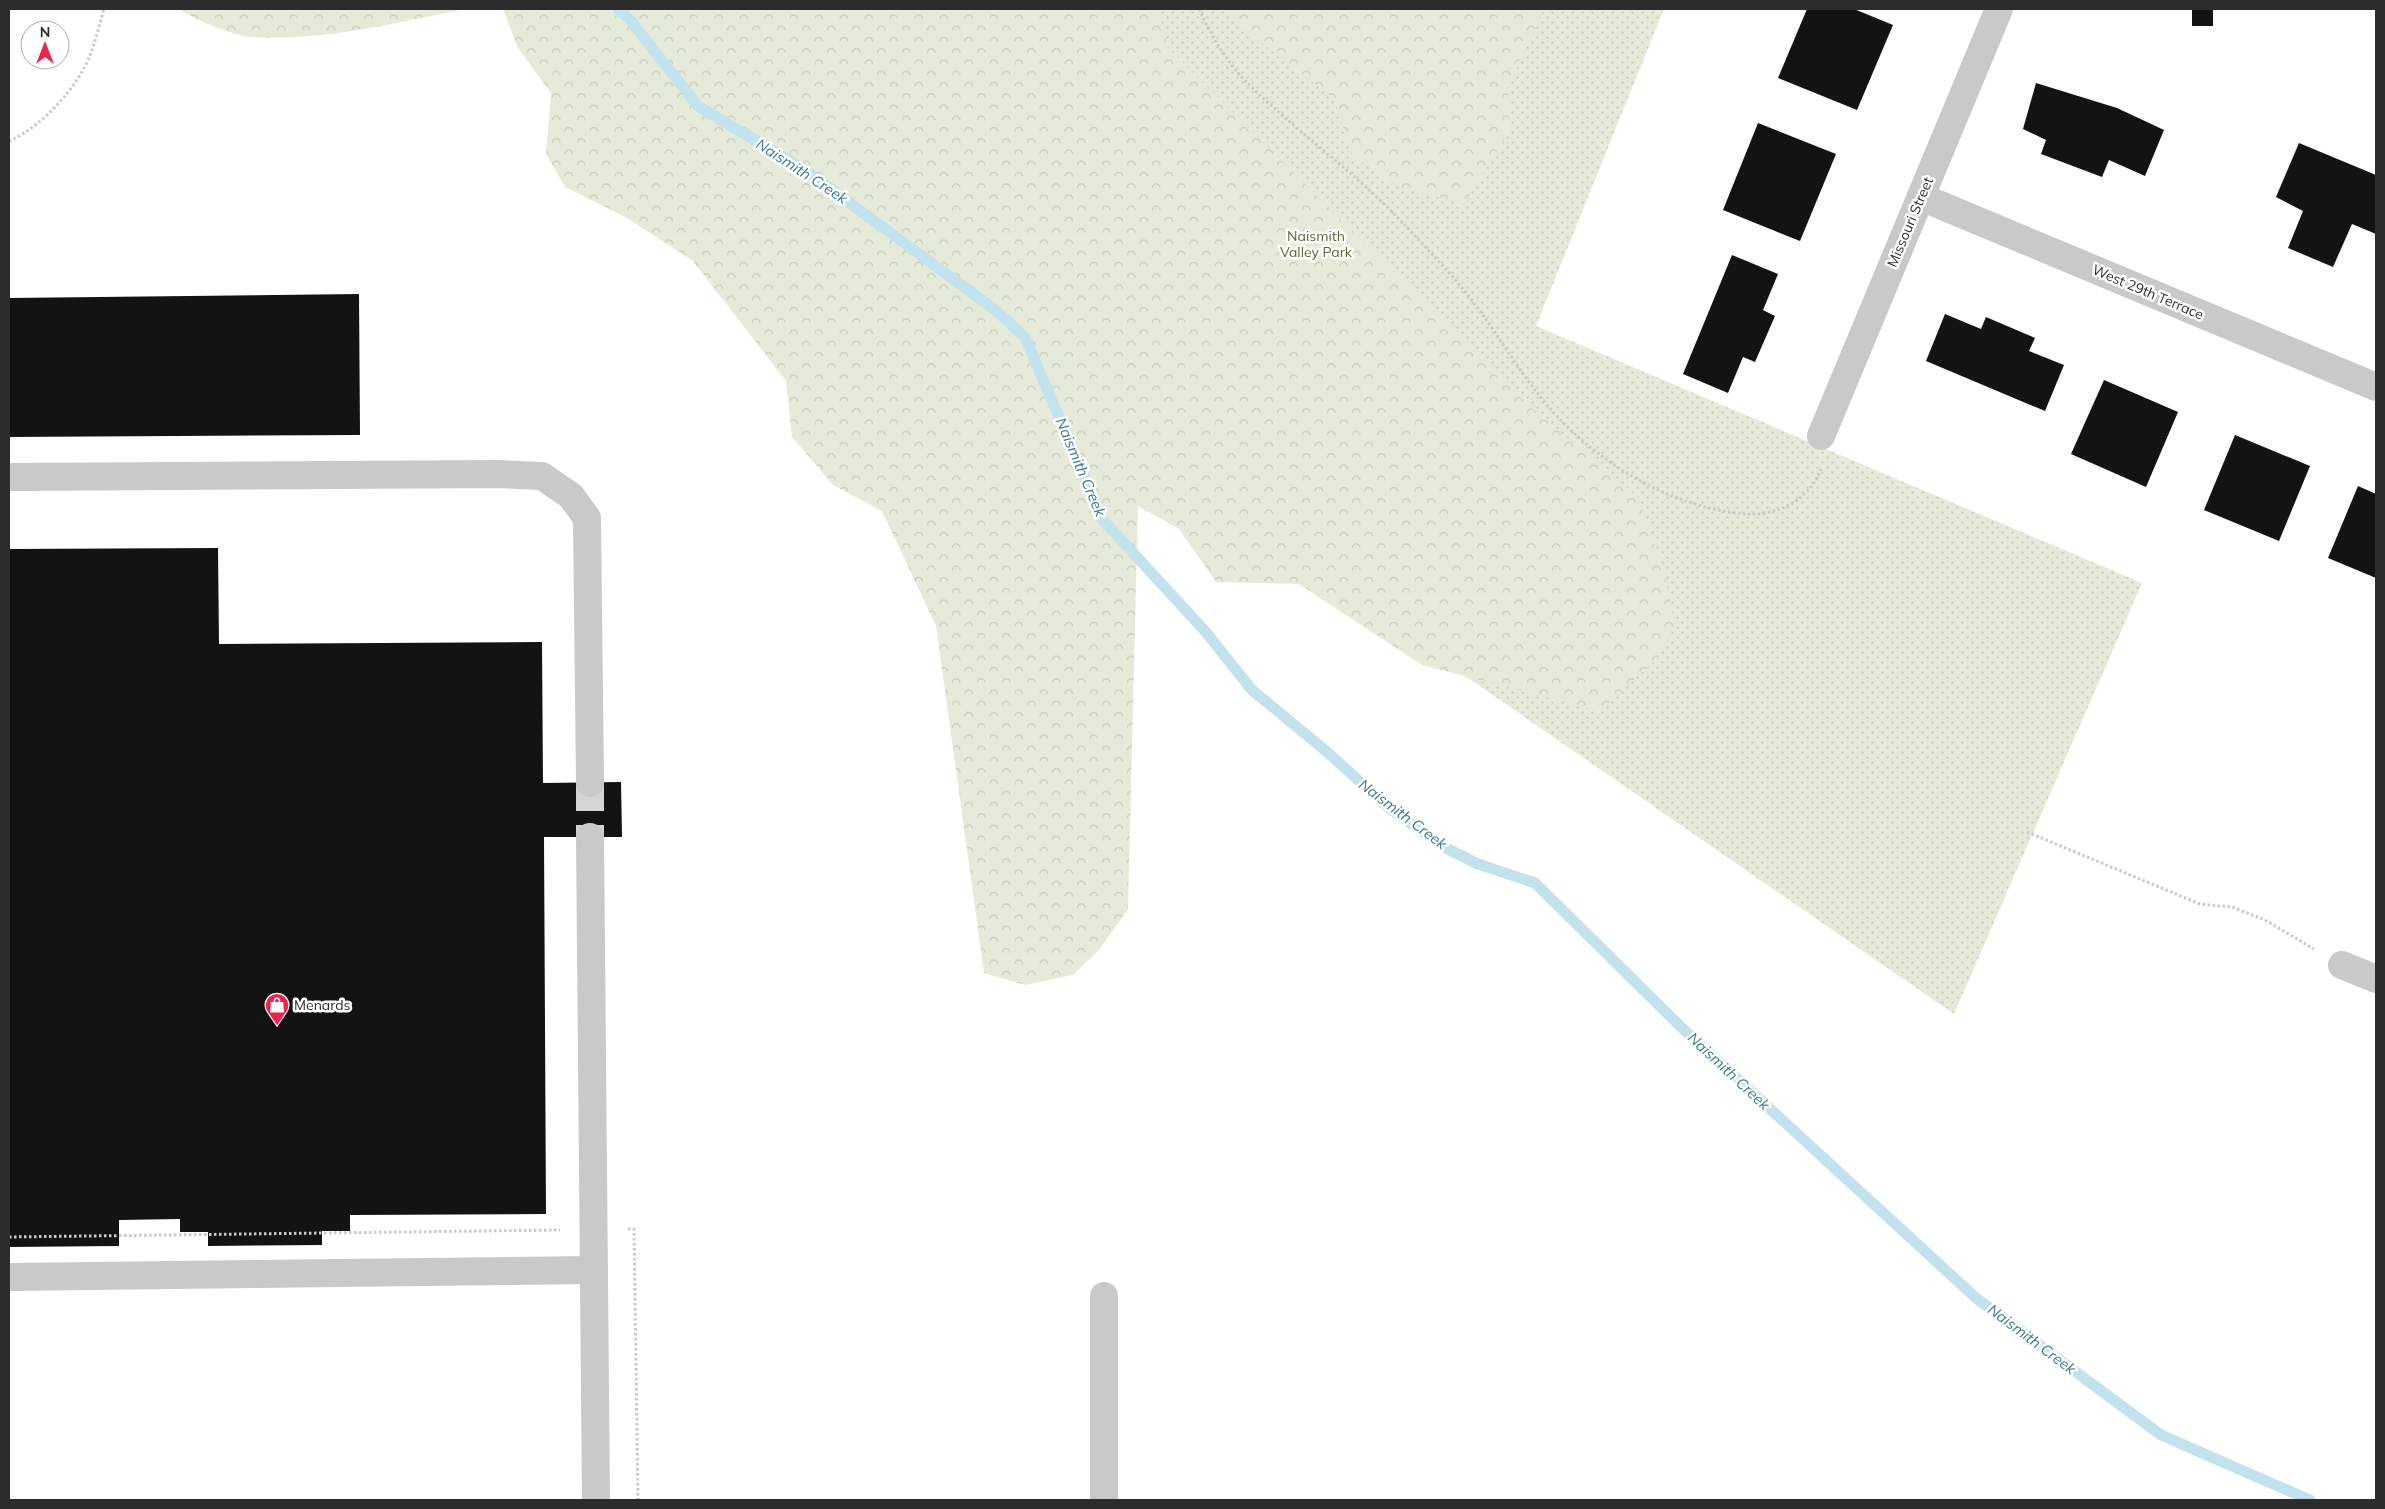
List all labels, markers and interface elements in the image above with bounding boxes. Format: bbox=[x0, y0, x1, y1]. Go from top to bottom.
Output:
north arrow bbox=[20, 20, 70, 70]
text: N bbox=[40, 23, 50, 41]
water label: Naismith Creek bbox=[753, 134, 853, 208]
street label: Missouri Street bbox=[1883, 174, 1937, 270]
park label: Naismith Valley Park bbox=[1280, 227, 1353, 261]
street label: West 29th Terrace bbox=[2090, 260, 2206, 324]
water label: Naismith Creek bbox=[1052, 415, 1111, 520]
water label: Naismith Creek bbox=[1355, 775, 1452, 854]
shop icon: Menards bbox=[264, 992, 290, 1026]
place label: Menards bbox=[294, 996, 351, 1014]
water label: Naismith Creek bbox=[1684, 1028, 1775, 1115]
water label: Naismith Creek bbox=[1984, 1300, 2081, 1379]

